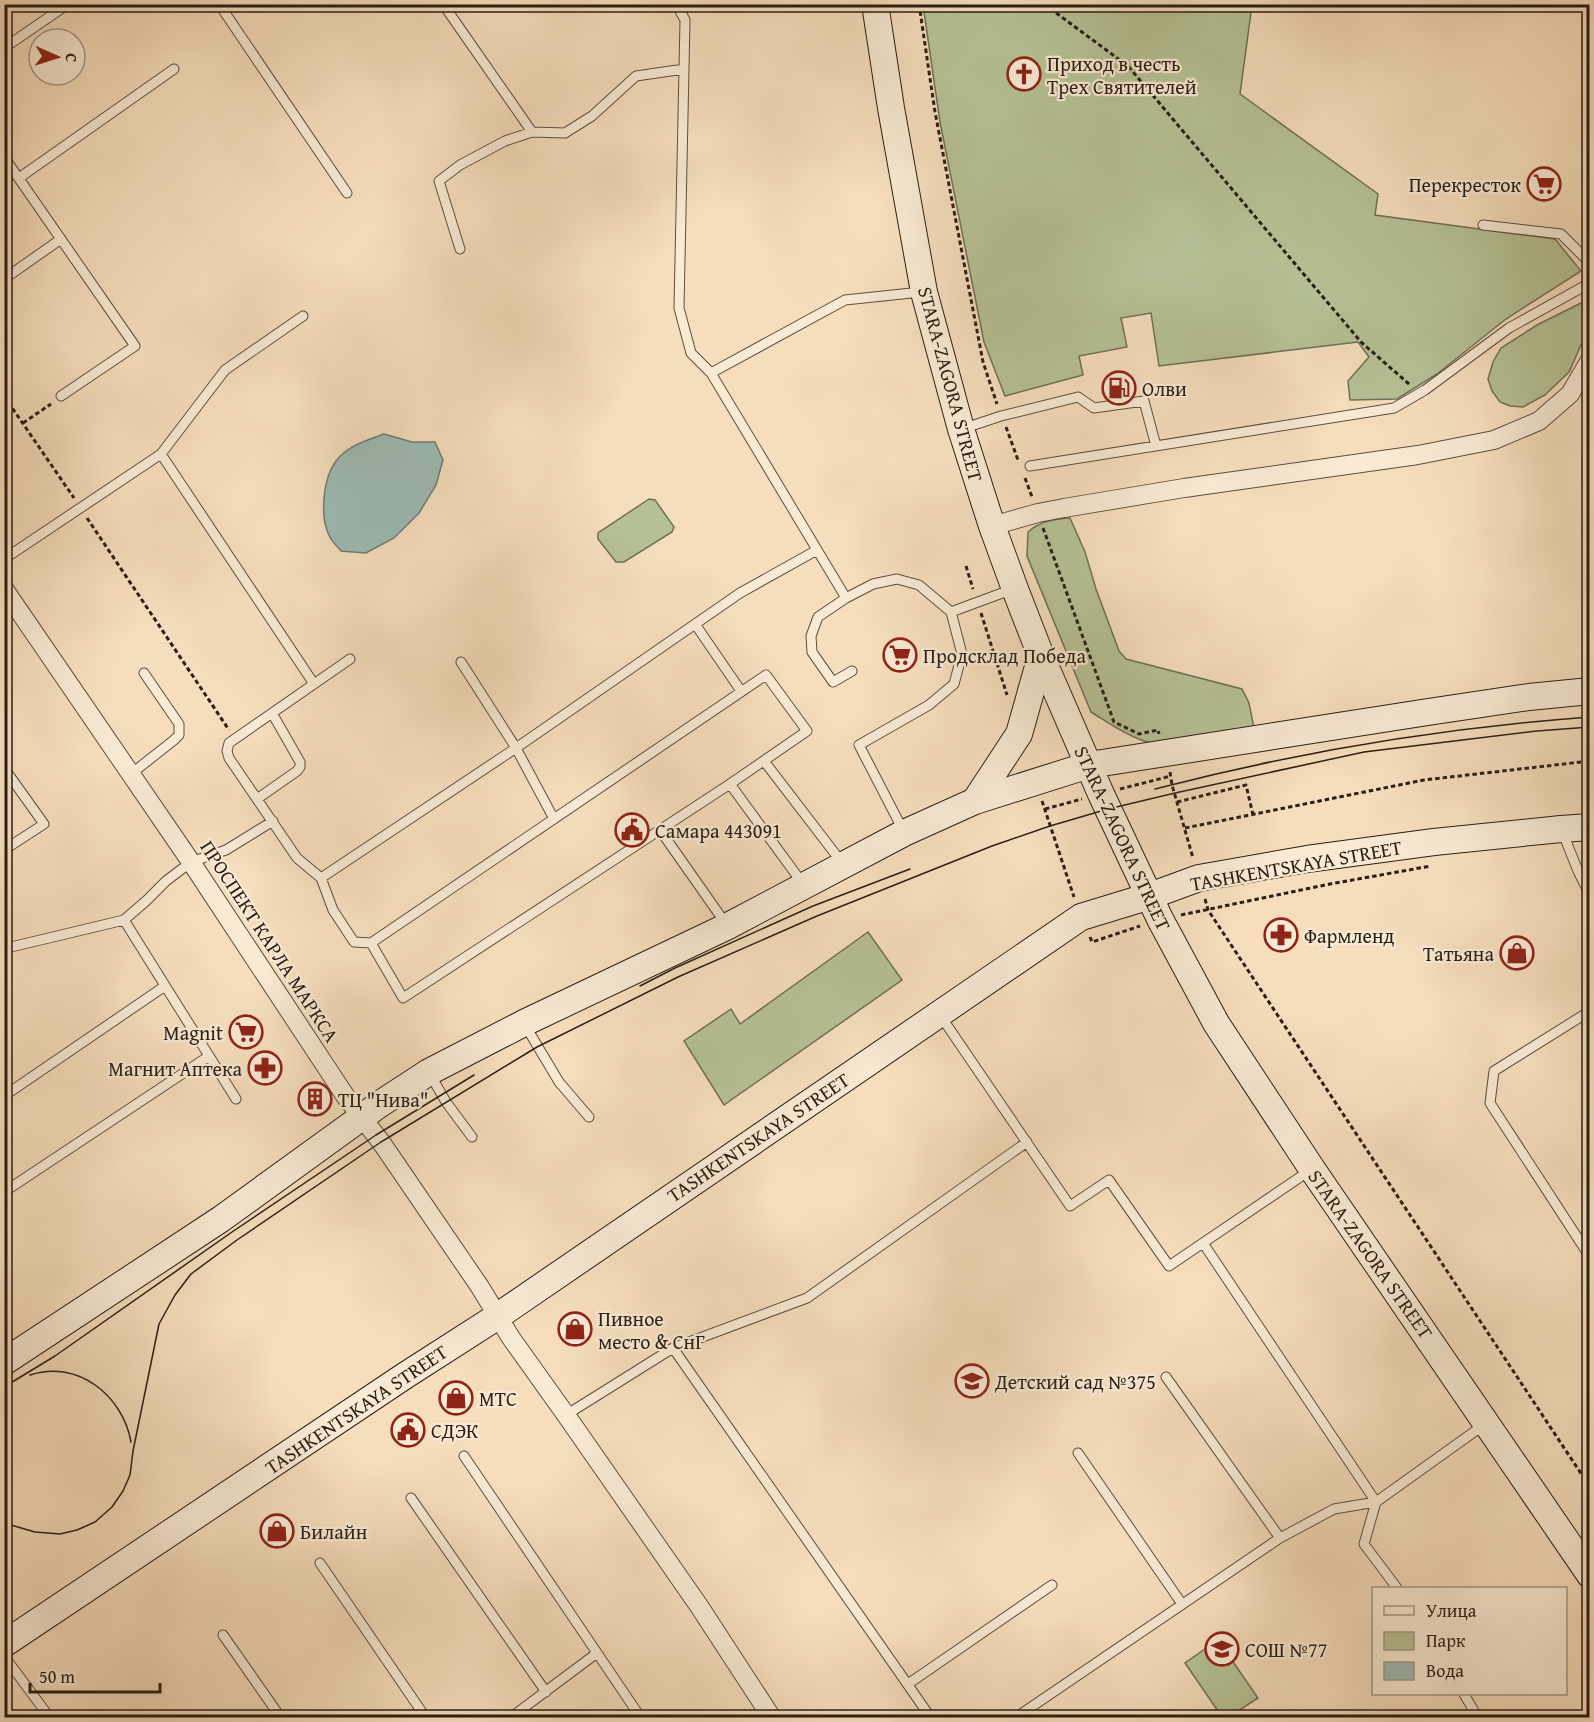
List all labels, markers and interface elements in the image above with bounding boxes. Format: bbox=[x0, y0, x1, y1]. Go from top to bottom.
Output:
north arrow bbox=[27, 27, 87, 87]
place label: Приход в честь Трех Святителей bbox=[1047, 49, 1197, 101]
text: С bbox=[60, 53, 84, 63]
church icon: Приход в честь Трех Святителей bbox=[1006, 56, 1042, 92]
supermarket icon: Перекресток bbox=[1526, 166, 1562, 202]
place label: Перекресток bbox=[1409, 170, 1522, 199]
street label: STARA-ZAGORA STREET bbox=[911, 283, 991, 485]
fuel station icon: Олви bbox=[1101, 370, 1137, 406]
place label: Олви bbox=[1142, 374, 1187, 403]
supermarket icon: Продсклад Победа bbox=[882, 637, 918, 673]
place label: Продсклад Победа bbox=[923, 641, 1086, 670]
street label: STARA-ZAGORA STREET bbox=[1067, 741, 1179, 935]
public building icon: Самара 443091 bbox=[614, 812, 650, 848]
place label: Самара 443091 bbox=[655, 816, 782, 845]
street label: TASHKENTSKAYA STREET bbox=[1188, 832, 1404, 898]
street label: ПРОСПЕКТ КАРЛА МАРКСА bbox=[194, 834, 346, 1048]
pharmacy icon: Фармленд bbox=[1263, 917, 1299, 953]
place label: Фармленд bbox=[1304, 921, 1395, 950]
shop icon: Татьяна bbox=[1499, 935, 1535, 971]
place label: Татьяна bbox=[1423, 939, 1494, 968]
supermarket icon: Magnit bbox=[228, 1014, 264, 1050]
place label: Magnit bbox=[163, 1018, 223, 1047]
pharmacy icon: Магнит Аптека bbox=[247, 1050, 283, 1086]
place label: Магнит Аптека bbox=[108, 1054, 242, 1083]
street label: TASHKENTSKAYA STREET bbox=[661, 1065, 855, 1209]
building icon: ТЦ "Нива" bbox=[297, 1081, 333, 1117]
place label: ТЦ "Нива" bbox=[338, 1085, 429, 1114]
street label: STARA-ZAGORA STREET bbox=[1302, 1163, 1440, 1345]
place label: Пивное место & СнГ bbox=[598, 1304, 705, 1356]
shop icon: Пивное место & СнГ bbox=[557, 1311, 593, 1347]
street label: TASHKENTSKAYA STREET bbox=[259, 1337, 453, 1481]
school or university icon: Детский сад №375 bbox=[954, 1363, 990, 1399]
place label: Детский сад №375 bbox=[994, 1367, 1156, 1396]
shop icon: МТС bbox=[438, 1380, 474, 1416]
place label: МТС bbox=[479, 1384, 517, 1413]
public building icon: СДЭК bbox=[390, 1412, 426, 1448]
place label: СДЭК bbox=[431, 1416, 479, 1445]
shop icon: Билайн bbox=[259, 1513, 295, 1549]
place label: Билайн bbox=[300, 1517, 368, 1546]
legend bbox=[1372, 1587, 1567, 1695]
text: Улица bbox=[1426, 1597, 1477, 1624]
text: Парк bbox=[1426, 1627, 1466, 1654]
school or university icon: СОШ №77 bbox=[1204, 1631, 1240, 1667]
place label: СОШ №77 bbox=[1245, 1635, 1327, 1664]
scale bar bbox=[30, 1656, 160, 1694]
text: Вода bbox=[1426, 1657, 1464, 1684]
text: 50 m bbox=[39, 1663, 75, 1690]

